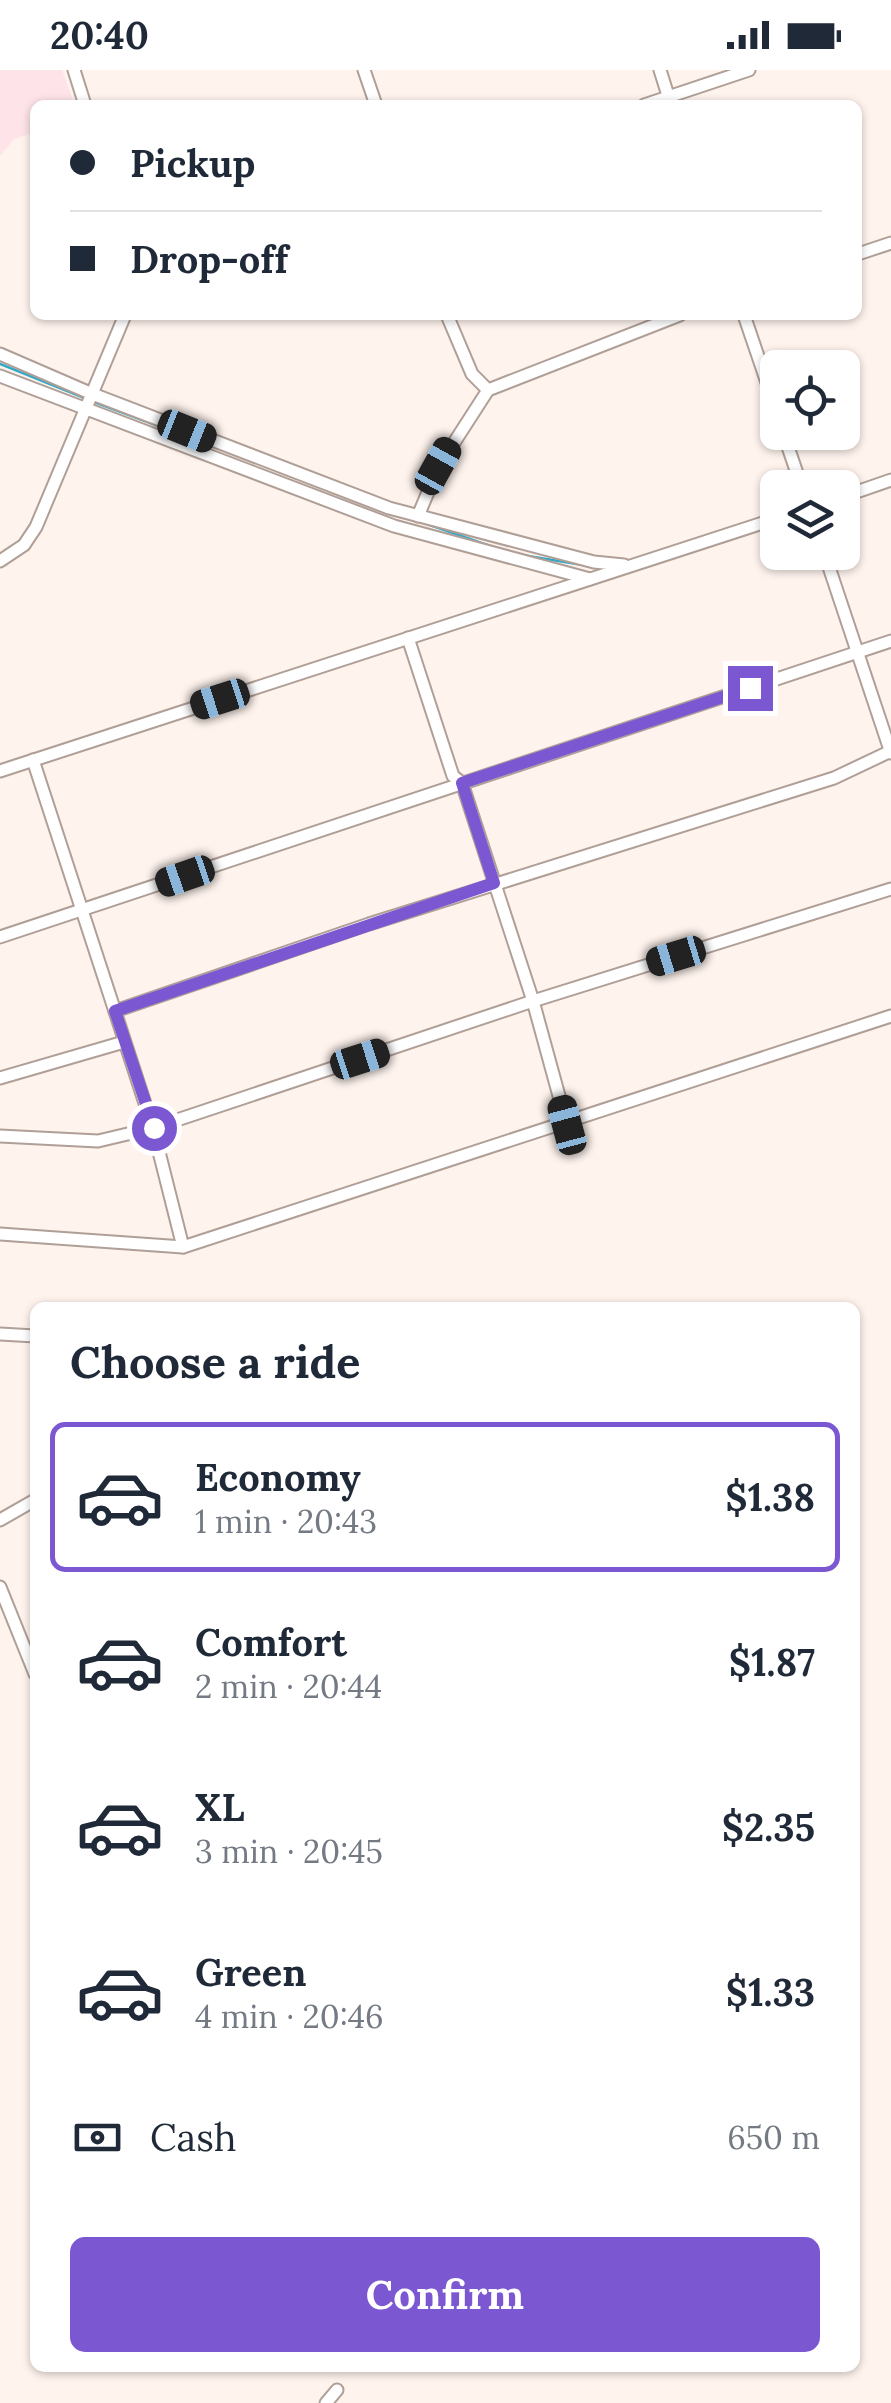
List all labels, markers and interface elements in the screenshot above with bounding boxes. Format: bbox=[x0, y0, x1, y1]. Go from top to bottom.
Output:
text: 20:40 bbox=[50, 11, 149, 59]
text: Pickup bbox=[130, 139, 255, 187]
text: Drop-off bbox=[130, 235, 288, 283]
map controls bbox=[760, 350, 860, 570]
button: locate bbox=[760, 350, 860, 450]
car bbox=[154, 406, 220, 456]
car bbox=[410, 432, 466, 500]
button: layers bbox=[760, 470, 860, 570]
route end bbox=[728, 666, 773, 711]
car bbox=[187, 675, 253, 723]
car bbox=[152, 852, 218, 900]
car bbox=[643, 933, 709, 979]
car bbox=[327, 1035, 393, 1083]
car bbox=[545, 1092, 589, 1158]
route start bbox=[132, 1106, 177, 1151]
text: Choose a ride bbox=[70, 1333, 360, 1390]
icon: car bbox=[75, 1452, 165, 1542]
text: Economy bbox=[195, 1453, 361, 1501]
text: $1.38 bbox=[725, 1473, 815, 1521]
text: 1 min · 20:43 bbox=[195, 1501, 377, 1542]
icon: car bbox=[75, 1617, 165, 1707]
text: Comfort bbox=[195, 1618, 347, 1666]
text: $1.87 bbox=[729, 1638, 815, 1686]
text: 2 min · 20:44 bbox=[195, 1666, 382, 1707]
icon: car bbox=[75, 1782, 165, 1872]
text: XL bbox=[195, 1783, 245, 1831]
text: $2.35 bbox=[722, 1803, 815, 1851]
text: 3 min · 20:45 bbox=[195, 1831, 383, 1872]
icon: car bbox=[75, 1947, 165, 2037]
text: Green bbox=[195, 1948, 307, 1996]
text: $1.33 bbox=[726, 1968, 815, 2016]
text: 4 min · 20:46 bbox=[195, 1996, 384, 2037]
icon: cash bbox=[70, 2110, 125, 2165]
text: Cash bbox=[150, 2113, 237, 2161]
text: 650 m bbox=[727, 2117, 820, 2158]
button: Confirm bbox=[70, 2237, 820, 2352]

